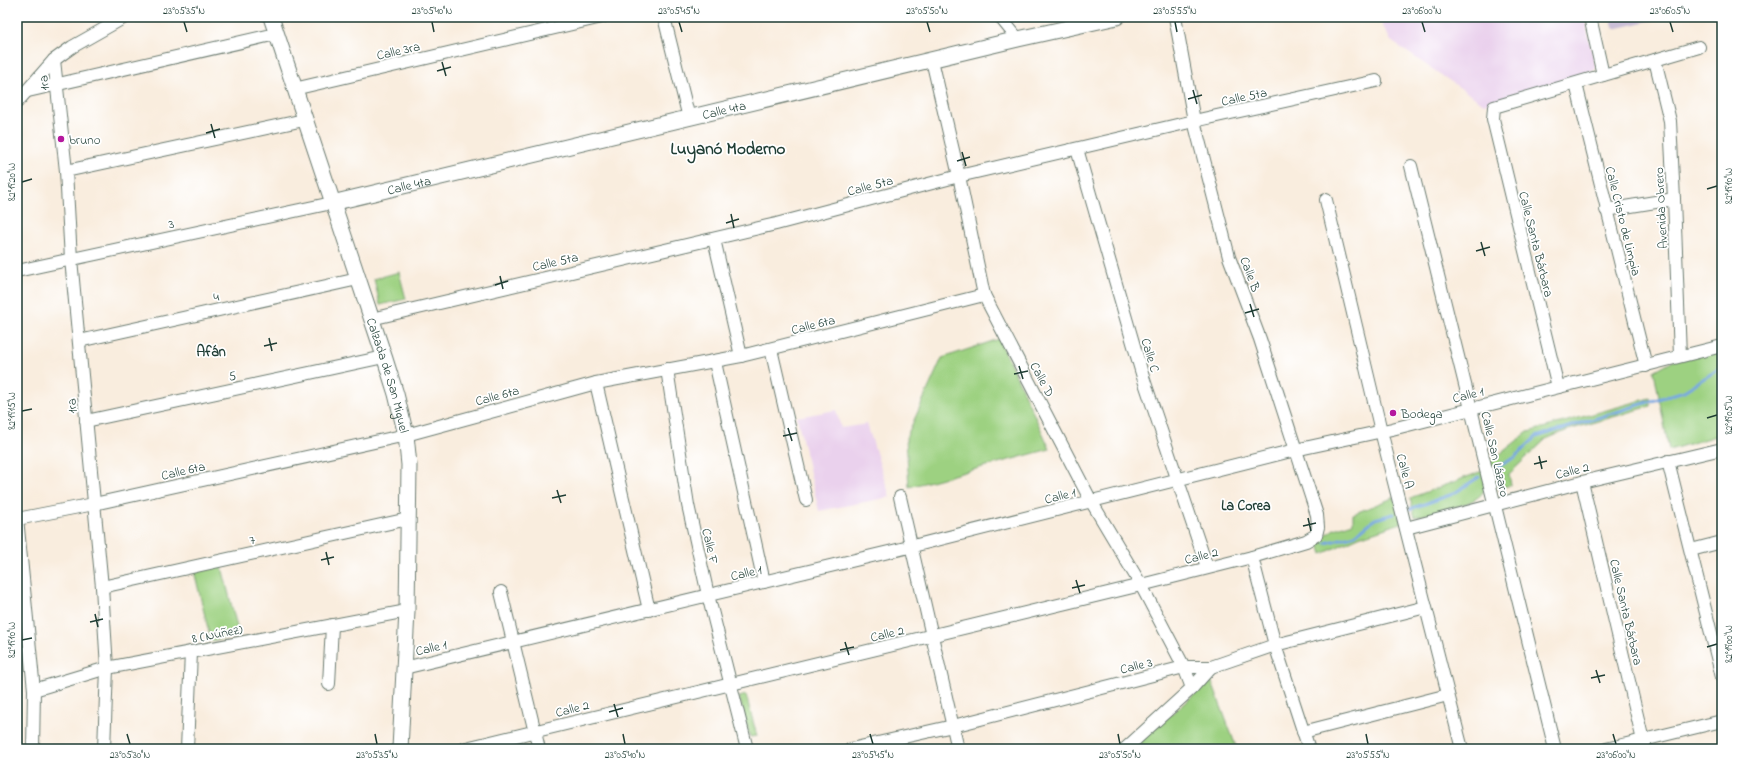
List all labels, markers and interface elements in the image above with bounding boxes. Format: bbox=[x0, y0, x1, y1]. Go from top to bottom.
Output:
text: 23°05'35"N bbox=[163, 4, 205, 19]
text: 23°05'40"N bbox=[412, 4, 452, 19]
text: 23°05'45"N bbox=[658, 4, 700, 19]
text: 23°05'50"N bbox=[906, 4, 948, 19]
text: 23°05'55"N bbox=[1153, 4, 1197, 19]
text: 23°06'00"N bbox=[1402, 4, 1442, 19]
text: 23°06'05"N bbox=[1650, 4, 1691, 19]
street label: Calle 3ra bbox=[375, 37, 422, 66]
street label: 1ra bbox=[34, 74, 55, 92]
street label: Calle 5ta bbox=[1220, 83, 1269, 112]
street label: Calle 4ta bbox=[701, 96, 748, 125]
place label: bruno bbox=[69, 131, 101, 150]
marker: bruno bbox=[56, 134, 66, 144]
district label: Luyanó Moderno bbox=[671, 137, 786, 164]
text: 82°19'20"W bbox=[5, 163, 20, 201]
street label: Calle Cristo de Limpia bbox=[1600, 165, 1645, 278]
street label: Avenida Obrero bbox=[1650, 166, 1673, 249]
text: 82°19'10"W bbox=[1722, 168, 1737, 204]
street label: Calle 5ta bbox=[846, 171, 895, 202]
street label: Calle 4ta bbox=[385, 172, 433, 200]
street label: Calle Santa Bárbara bbox=[1513, 190, 1558, 299]
street label: 3 bbox=[167, 215, 176, 234]
street label: Calle 5ta bbox=[531, 248, 580, 277]
street label: Calle B bbox=[1234, 254, 1265, 295]
street label: 4 bbox=[212, 287, 222, 307]
street label: Calle 6ta bbox=[789, 311, 837, 340]
street label: Calzada de San Miguel bbox=[361, 315, 413, 435]
street label: Calle C bbox=[1135, 336, 1164, 375]
district label: Afán bbox=[196, 342, 226, 363]
street label: Calle D bbox=[1025, 359, 1059, 401]
street label: 5 bbox=[227, 366, 238, 387]
street label: Calle 6ta bbox=[473, 381, 521, 411]
street label: Calle 1 bbox=[1451, 382, 1486, 409]
text: 82°19'15"W bbox=[5, 392, 20, 430]
text: 82°19'05"W bbox=[1722, 395, 1737, 434]
street label: 1ra bbox=[62, 397, 83, 414]
place label: Bodega bbox=[1400, 405, 1443, 425]
marker: Bodega bbox=[1388, 408, 1398, 418]
street label: Calle San Lázaro bbox=[1475, 410, 1514, 499]
street label: Calle A bbox=[1391, 452, 1418, 491]
street label: Calle 6ta bbox=[159, 457, 207, 486]
street label: Calle 2 bbox=[1554, 458, 1592, 485]
street label: Calle 1 bbox=[1043, 483, 1078, 510]
district label: La Corea bbox=[1221, 496, 1271, 517]
street label: Calle F bbox=[696, 527, 723, 567]
street label: 7 bbox=[248, 530, 258, 550]
street label: Calle 2 bbox=[1183, 543, 1221, 570]
street label: Calle Santa Bárbara bbox=[1604, 557, 1647, 667]
street label: Calle 1 bbox=[729, 561, 764, 586]
street label: 8 (Núñez) bbox=[190, 620, 244, 649]
street label: Calle 2 bbox=[869, 621, 907, 648]
text: 82°19'10"W bbox=[5, 622, 20, 658]
text: 82°19'00"W bbox=[1722, 625, 1737, 663]
street label: Calle 1 bbox=[414, 636, 449, 661]
street label: Calle 3 bbox=[1118, 653, 1155, 680]
street label: Calle 2 bbox=[554, 696, 592, 723]
text: 23°05'30"N bbox=[110, 748, 150, 763]
text: 23°05'35"N bbox=[356, 748, 398, 763]
text: 23°05'40"N bbox=[605, 748, 645, 763]
text: 23°05'45"N bbox=[852, 748, 894, 763]
text: 23°05'50"N bbox=[1099, 748, 1141, 763]
text: 23°05'55"N bbox=[1346, 748, 1390, 763]
text: 23°06'00"N bbox=[1596, 748, 1636, 763]

